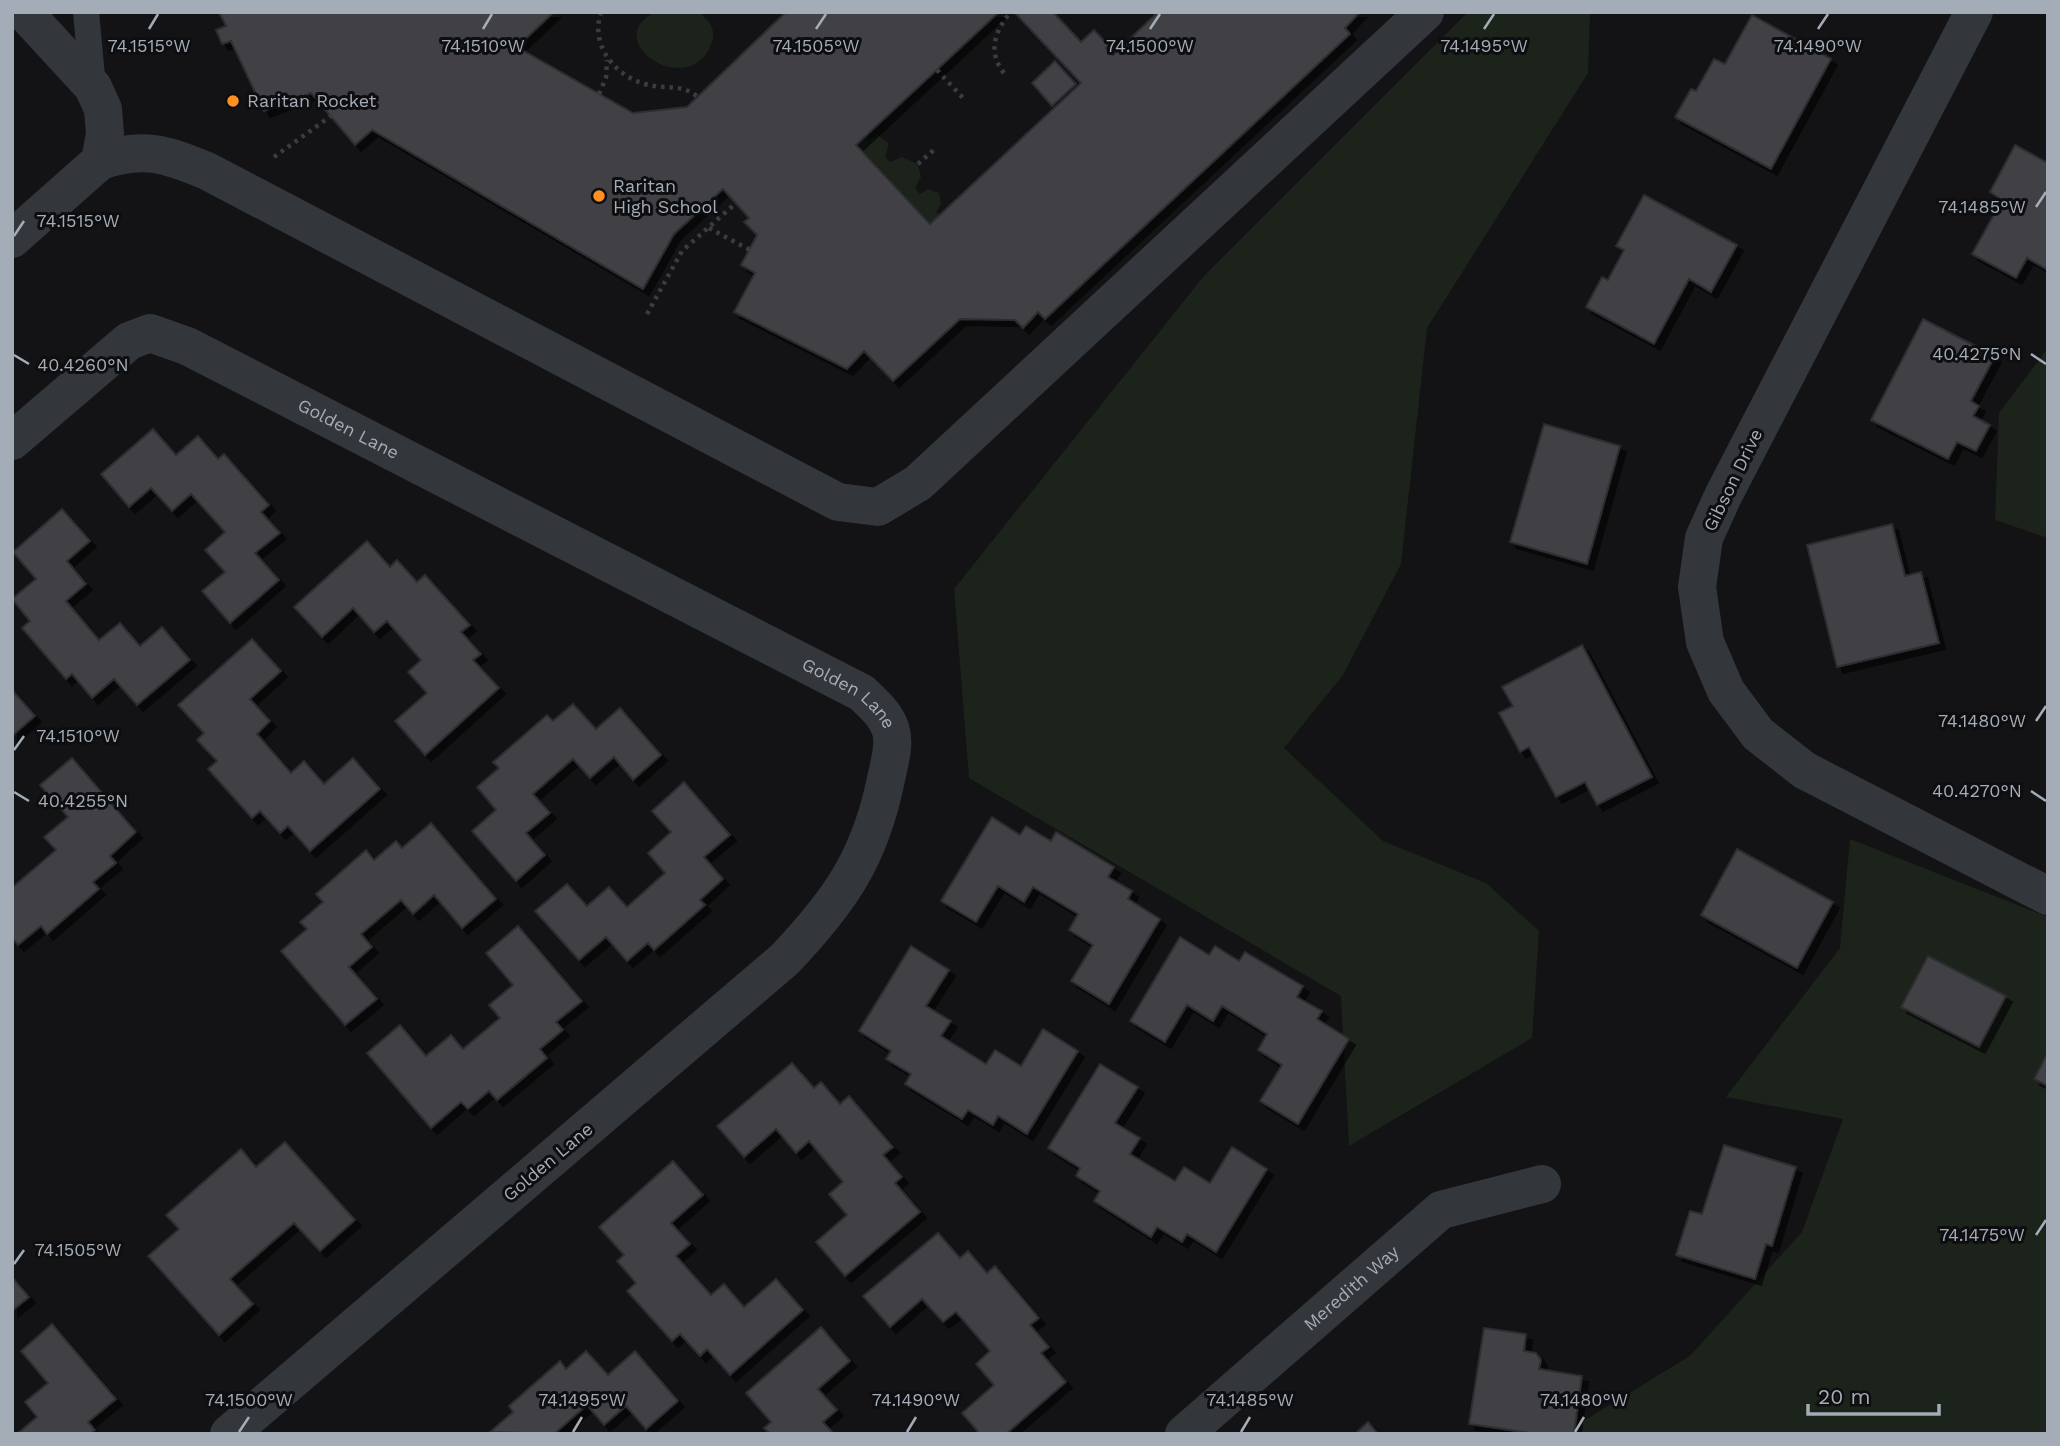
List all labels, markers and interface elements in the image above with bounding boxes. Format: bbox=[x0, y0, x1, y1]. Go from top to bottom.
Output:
text: 74.1515°W bbox=[108, 35, 190, 56]
text: 74.1510°W bbox=[441, 35, 525, 56]
text: 74.1505°W bbox=[772, 35, 860, 56]
text: 74.1500°W bbox=[1106, 35, 1194, 56]
text: 74.1495°W bbox=[1440, 35, 1528, 56]
text: 74.1490°W bbox=[1774, 35, 1862, 56]
place label: Raritan Rocket bbox=[247, 90, 377, 111]
marker: Raritan Rocket bbox=[225, 93, 241, 109]
place label: Raritan High School bbox=[613, 175, 718, 217]
marker: Raritan High School bbox=[591, 188, 607, 204]
text: 74.1485°W bbox=[1938, 196, 2026, 217]
text: 74.1515°W bbox=[37, 210, 119, 231]
text: 40.4275°N bbox=[1932, 343, 2022, 364]
text: 40.4260°N bbox=[37, 354, 129, 375]
street label: Golden Lane bbox=[294, 394, 403, 463]
street label: Gibson Drive bbox=[1699, 425, 1766, 534]
street label: Golden Lane bbox=[799, 653, 900, 732]
text: 74.1480°W bbox=[1938, 710, 2026, 731]
text: 74.1510°W bbox=[36, 725, 120, 746]
text: 40.4270°N bbox=[1932, 780, 2022, 801]
text: 40.4255°N bbox=[38, 790, 128, 811]
street label: Golden Lane bbox=[498, 1118, 597, 1205]
text: 74.1475°W bbox=[1939, 1224, 2025, 1245]
text: 74.1505°W bbox=[34, 1239, 122, 1260]
street label: Meredith Way bbox=[1299, 1240, 1403, 1335]
scale bar bbox=[1808, 1372, 1939, 1416]
text: 20 m bbox=[1818, 1384, 1870, 1409]
text: 74.1500°W bbox=[205, 1389, 293, 1410]
text: 74.1495°W bbox=[538, 1389, 626, 1410]
text: 74.1490°W bbox=[872, 1389, 960, 1410]
text: 74.1485°W bbox=[1206, 1389, 1294, 1410]
text: 74.1480°W bbox=[1540, 1389, 1628, 1410]

